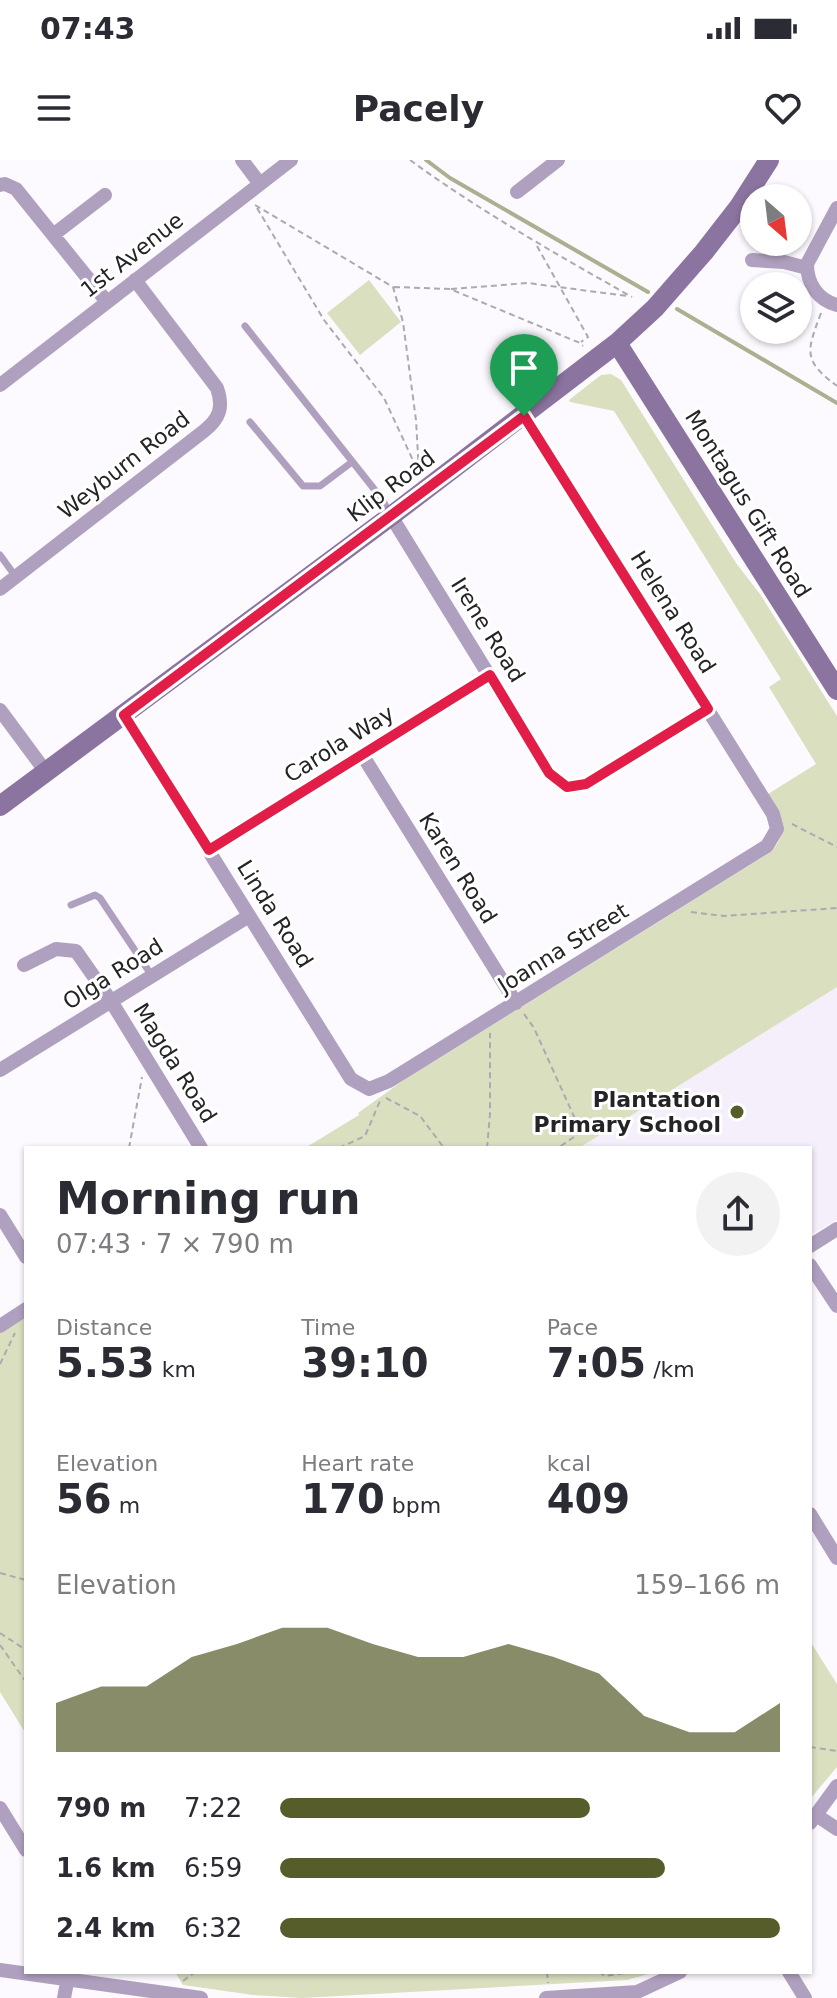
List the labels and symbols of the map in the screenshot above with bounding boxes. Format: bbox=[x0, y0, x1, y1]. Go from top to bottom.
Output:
north arrow bbox=[740, 184, 812, 256]
street label: 1st Avenue bbox=[76, 207, 188, 303]
pin bbox=[490, 334, 558, 416]
street label: Weyburn Road bbox=[53, 406, 195, 524]
street label: Montagus Gift Road bbox=[680, 406, 816, 602]
street label: Klip Road bbox=[342, 445, 440, 527]
street label: Helena Road bbox=[625, 546, 721, 678]
street label: Irene Road bbox=[446, 573, 530, 687]
street label: Carola Way bbox=[280, 700, 398, 788]
street label: Karen Road bbox=[414, 808, 502, 928]
street label: Linda Road bbox=[232, 856, 318, 972]
street label: Joanna Street bbox=[492, 898, 633, 999]
street label: Olga Road bbox=[58, 933, 168, 1015]
street label: Magda Road bbox=[128, 999, 222, 1127]
place label: Plantation Primary School bbox=[534, 1087, 721, 1137]
marker: Plantation Primary School bbox=[728, 1103, 746, 1121]

